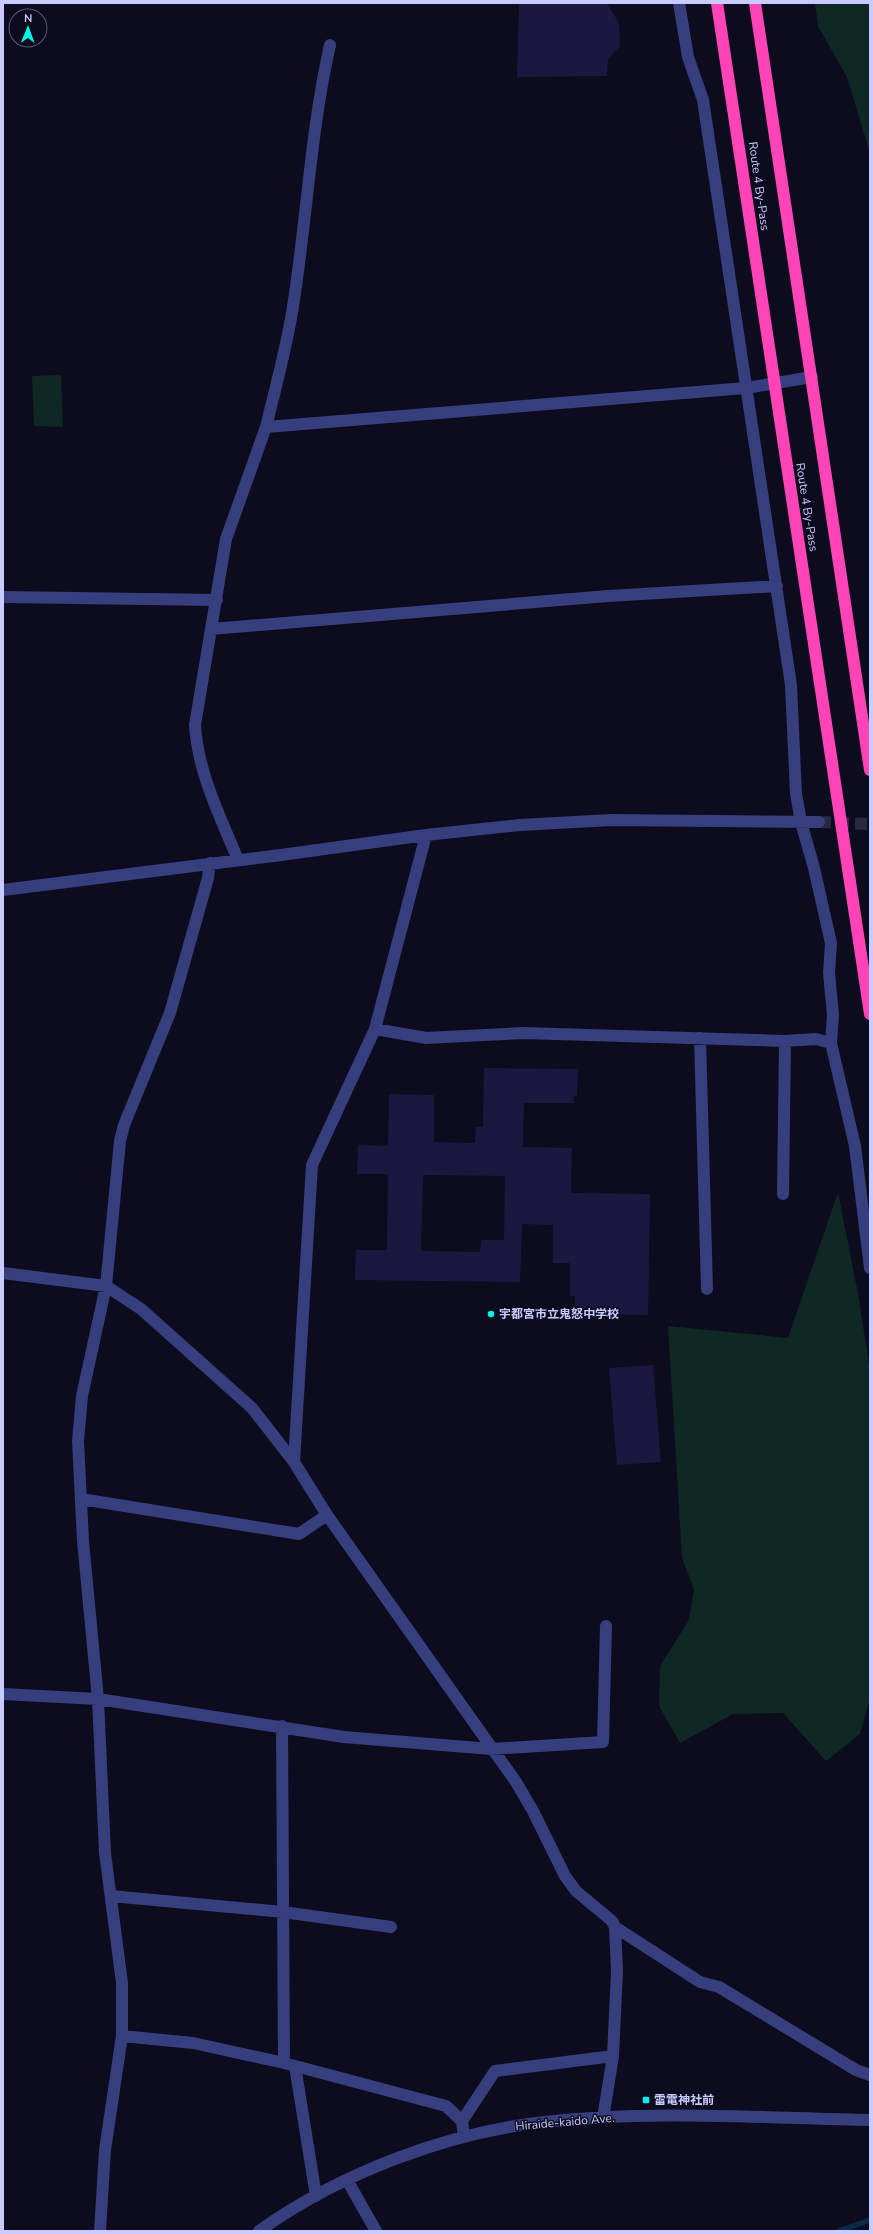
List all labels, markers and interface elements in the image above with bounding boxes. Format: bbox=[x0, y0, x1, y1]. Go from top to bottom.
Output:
north arrow bbox=[8, 8, 48, 48]
text: N bbox=[24, 11, 32, 26]
street label: Route 4 By-Pass bbox=[745, 141, 773, 232]
street label: Route 4 By-Pass bbox=[792, 462, 822, 553]
place label: 宇都宮市立鬼怒中学校 bbox=[499, 1306, 619, 1322]
marker: 宇都宮市立鬼怒中学校 bbox=[486, 1309, 496, 1319]
place label: 雷電神社前 bbox=[654, 2092, 714, 2108]
marker: 雷電神社前 bbox=[641, 2095, 651, 2105]
street label: Hiraide-kaido Ave. bbox=[515, 2110, 615, 2134]

